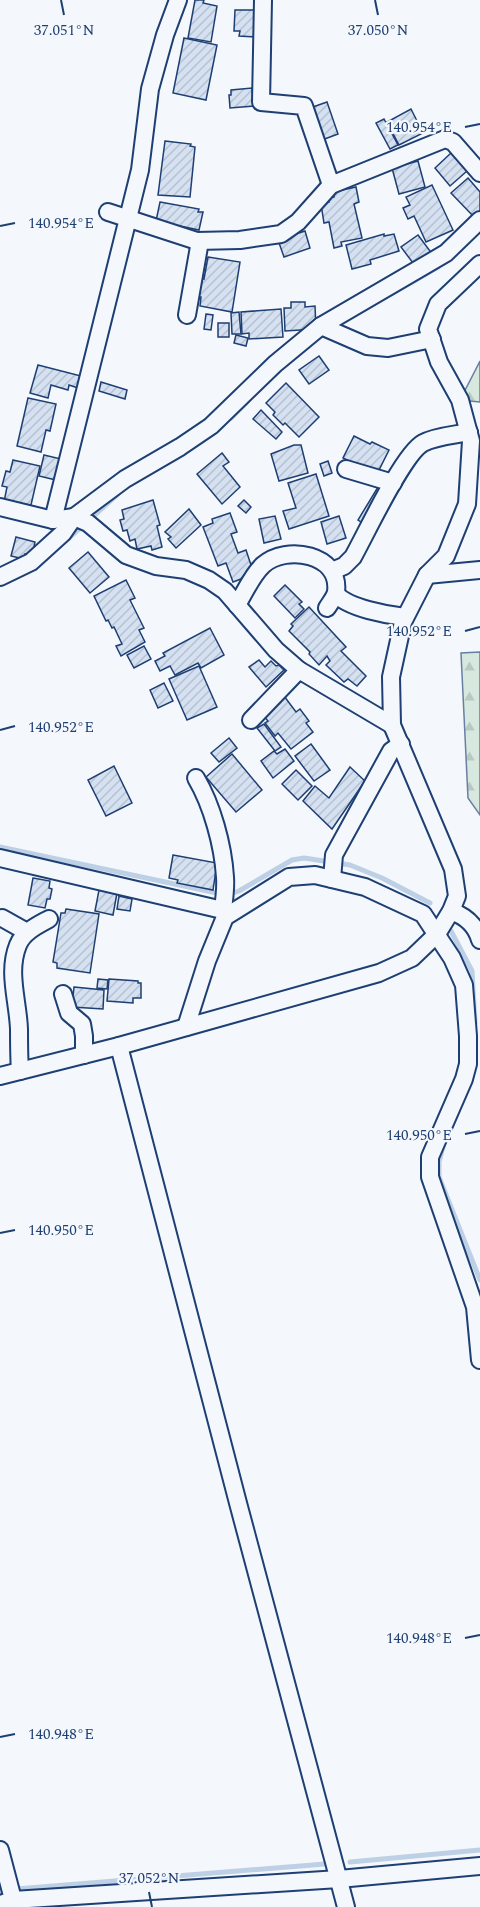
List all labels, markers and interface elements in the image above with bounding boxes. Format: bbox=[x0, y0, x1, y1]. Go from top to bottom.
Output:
text: 37.051°N bbox=[34, 19, 94, 42]
text: 37.050°N bbox=[348, 19, 408, 42]
text: 140.954°E bbox=[386, 116, 452, 139]
text: 140.954°E bbox=[28, 212, 94, 235]
text: 140.952°E bbox=[386, 620, 452, 643]
text: 140.952°E bbox=[28, 716, 94, 739]
text: 140.950°E bbox=[386, 1124, 452, 1147]
text: 140.950°E bbox=[28, 1219, 94, 1242]
text: 140.948°E bbox=[386, 1627, 452, 1650]
text: 140.948°E bbox=[28, 1723, 94, 1746]
text: 37.052°N bbox=[119, 1867, 179, 1890]

